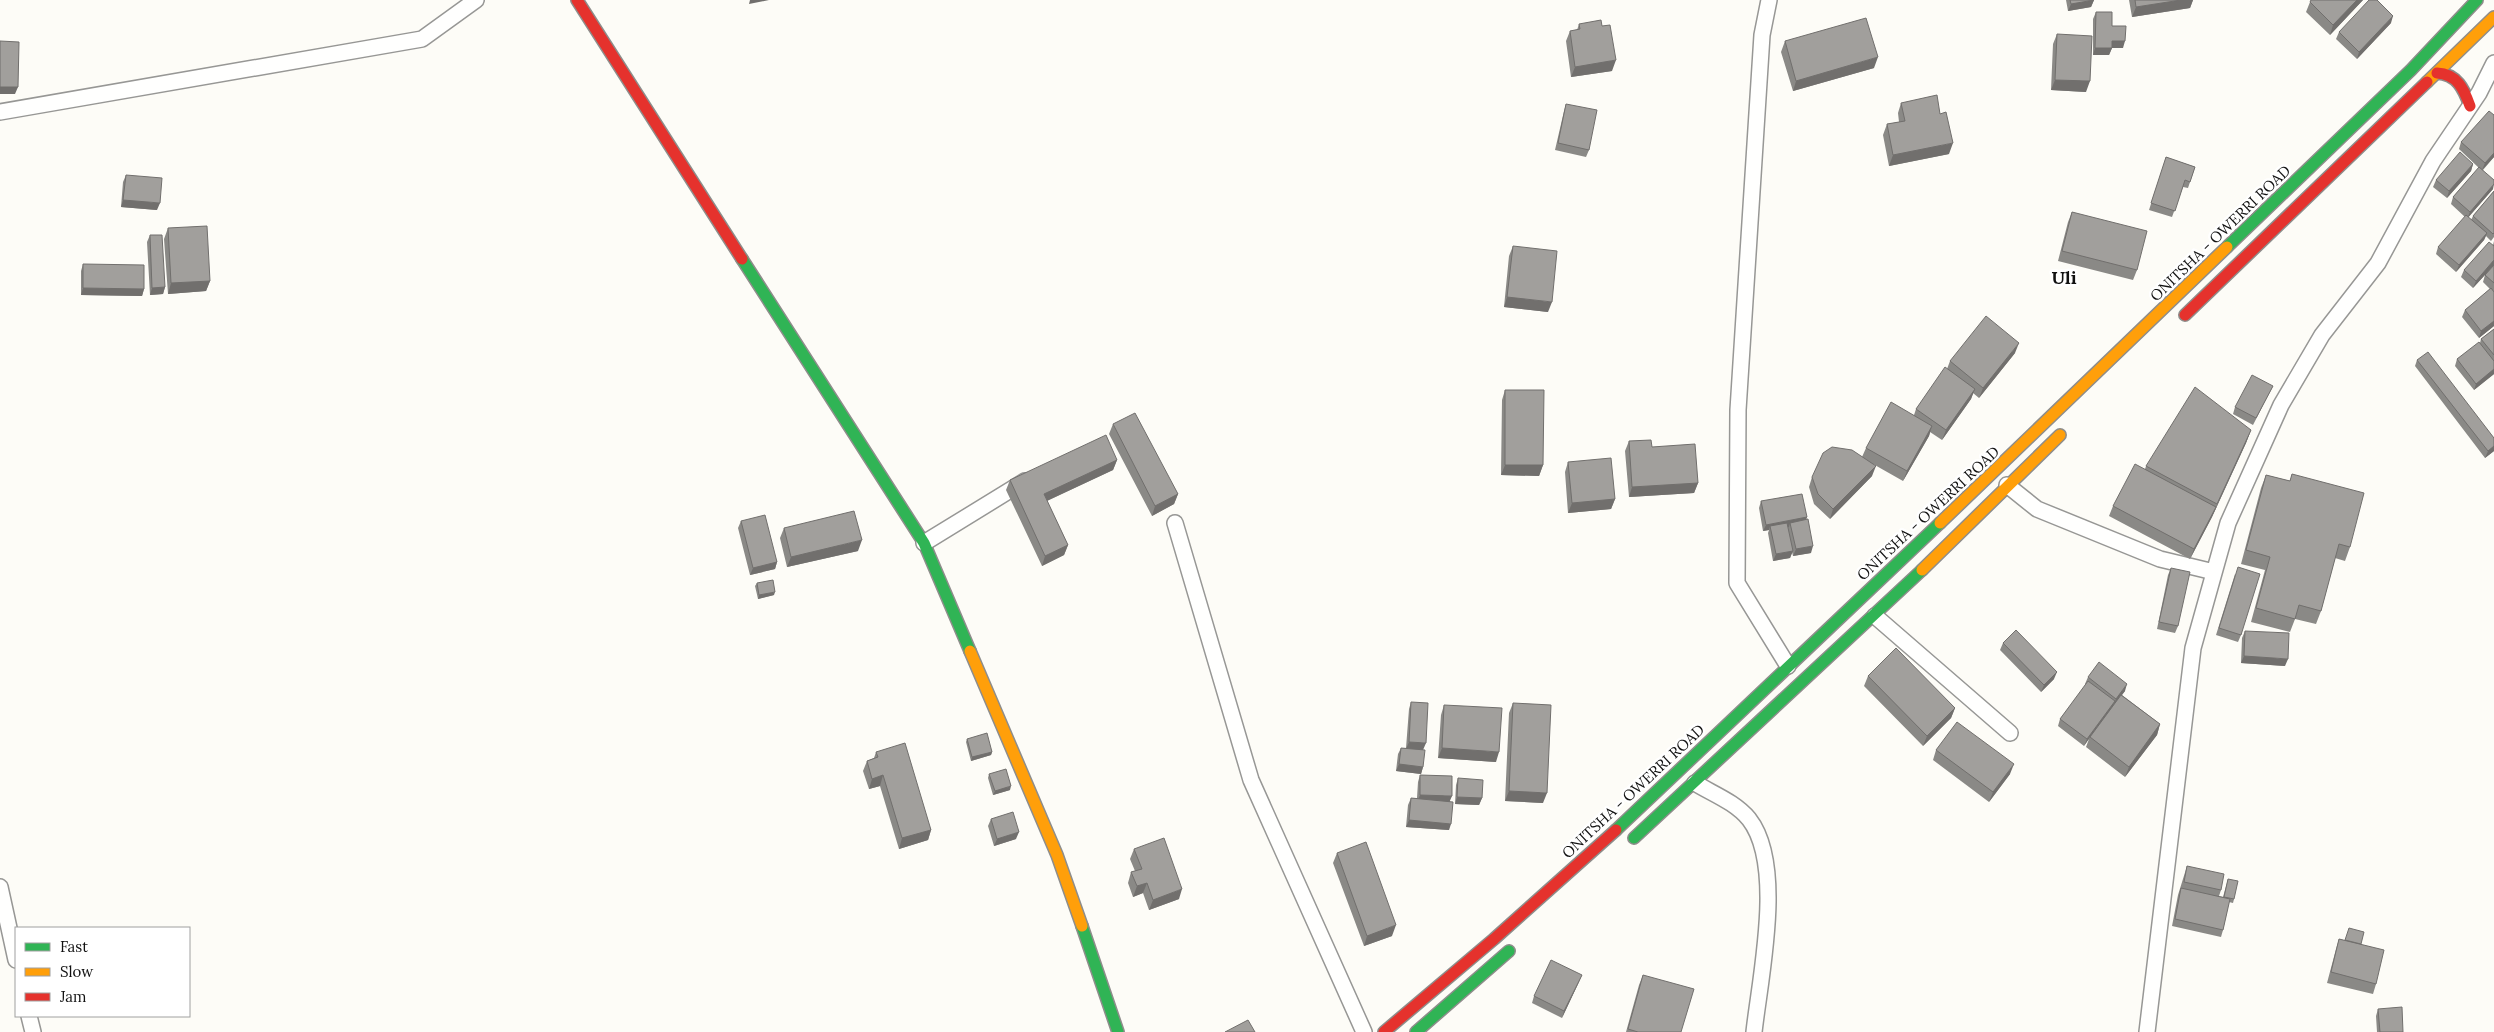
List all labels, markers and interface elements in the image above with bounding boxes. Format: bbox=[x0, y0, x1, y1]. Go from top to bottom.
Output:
street label: ONITSHA - OWERRI ROAD bbox=[2146, 161, 2294, 305]
district label: Uli bbox=[2051, 266, 2077, 289]
street label: ONITSHA - OWERRI ROAD bbox=[1853, 442, 2003, 584]
street label: ONITSHA - OWERRI ROAD bbox=[1558, 720, 1708, 862]
legend bbox=[15, 927, 190, 1017]
text: Fast bbox=[60, 937, 88, 956]
text: Slow bbox=[60, 962, 93, 981]
text: Jam bbox=[59, 987, 87, 1006]

